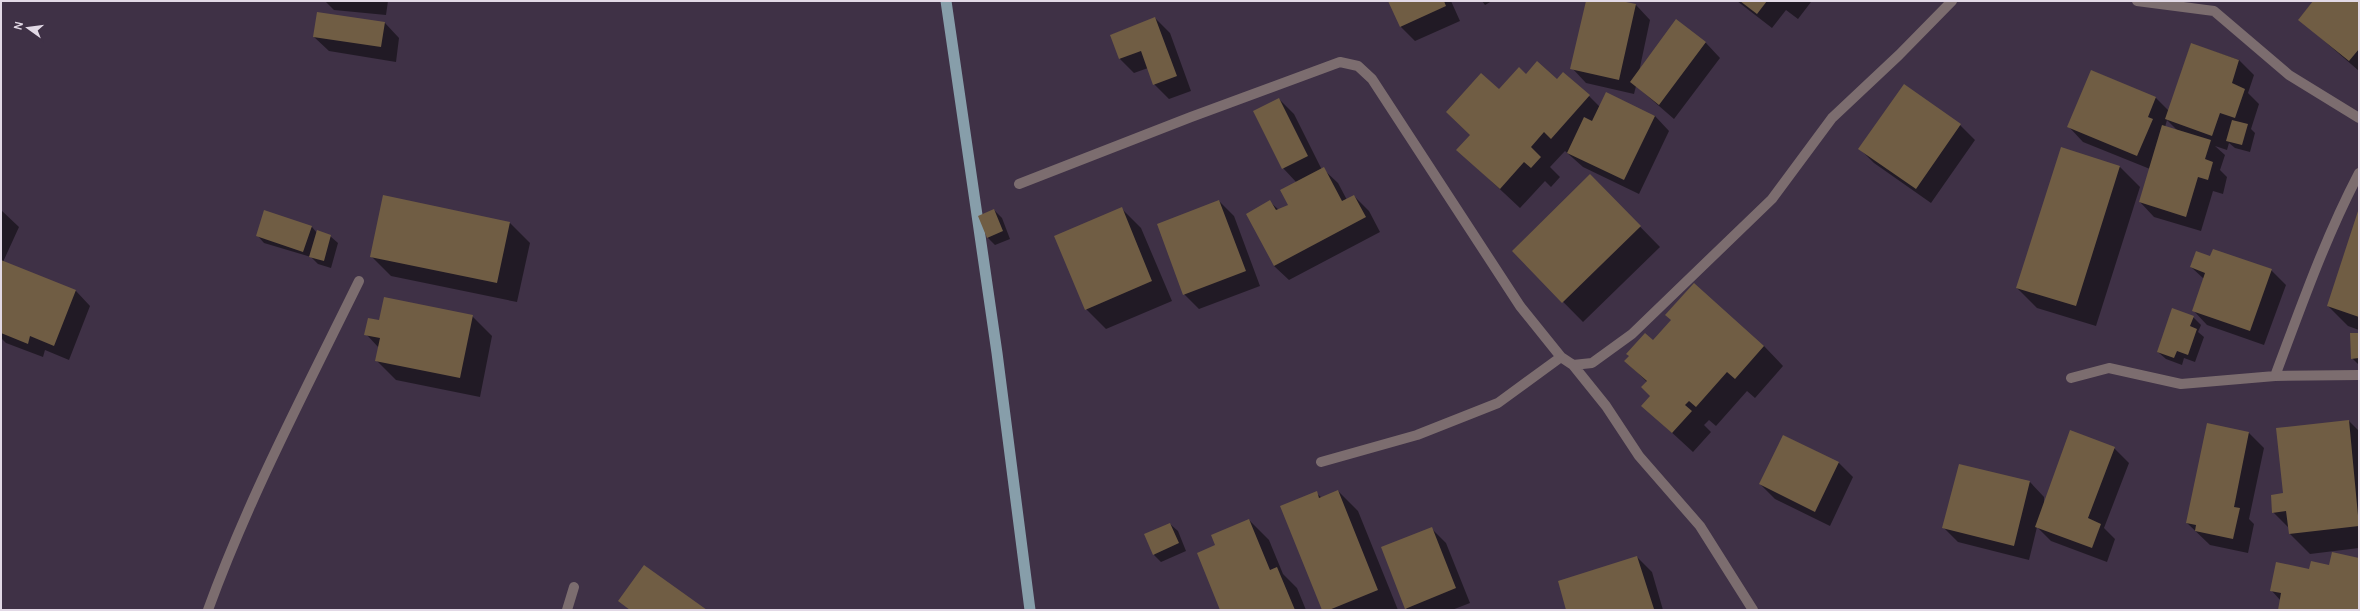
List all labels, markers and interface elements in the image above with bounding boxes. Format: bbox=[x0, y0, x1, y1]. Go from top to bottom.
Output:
north arrow bbox=[8, 8, 48, 48]
text: N bbox=[10, 20, 26, 31]

